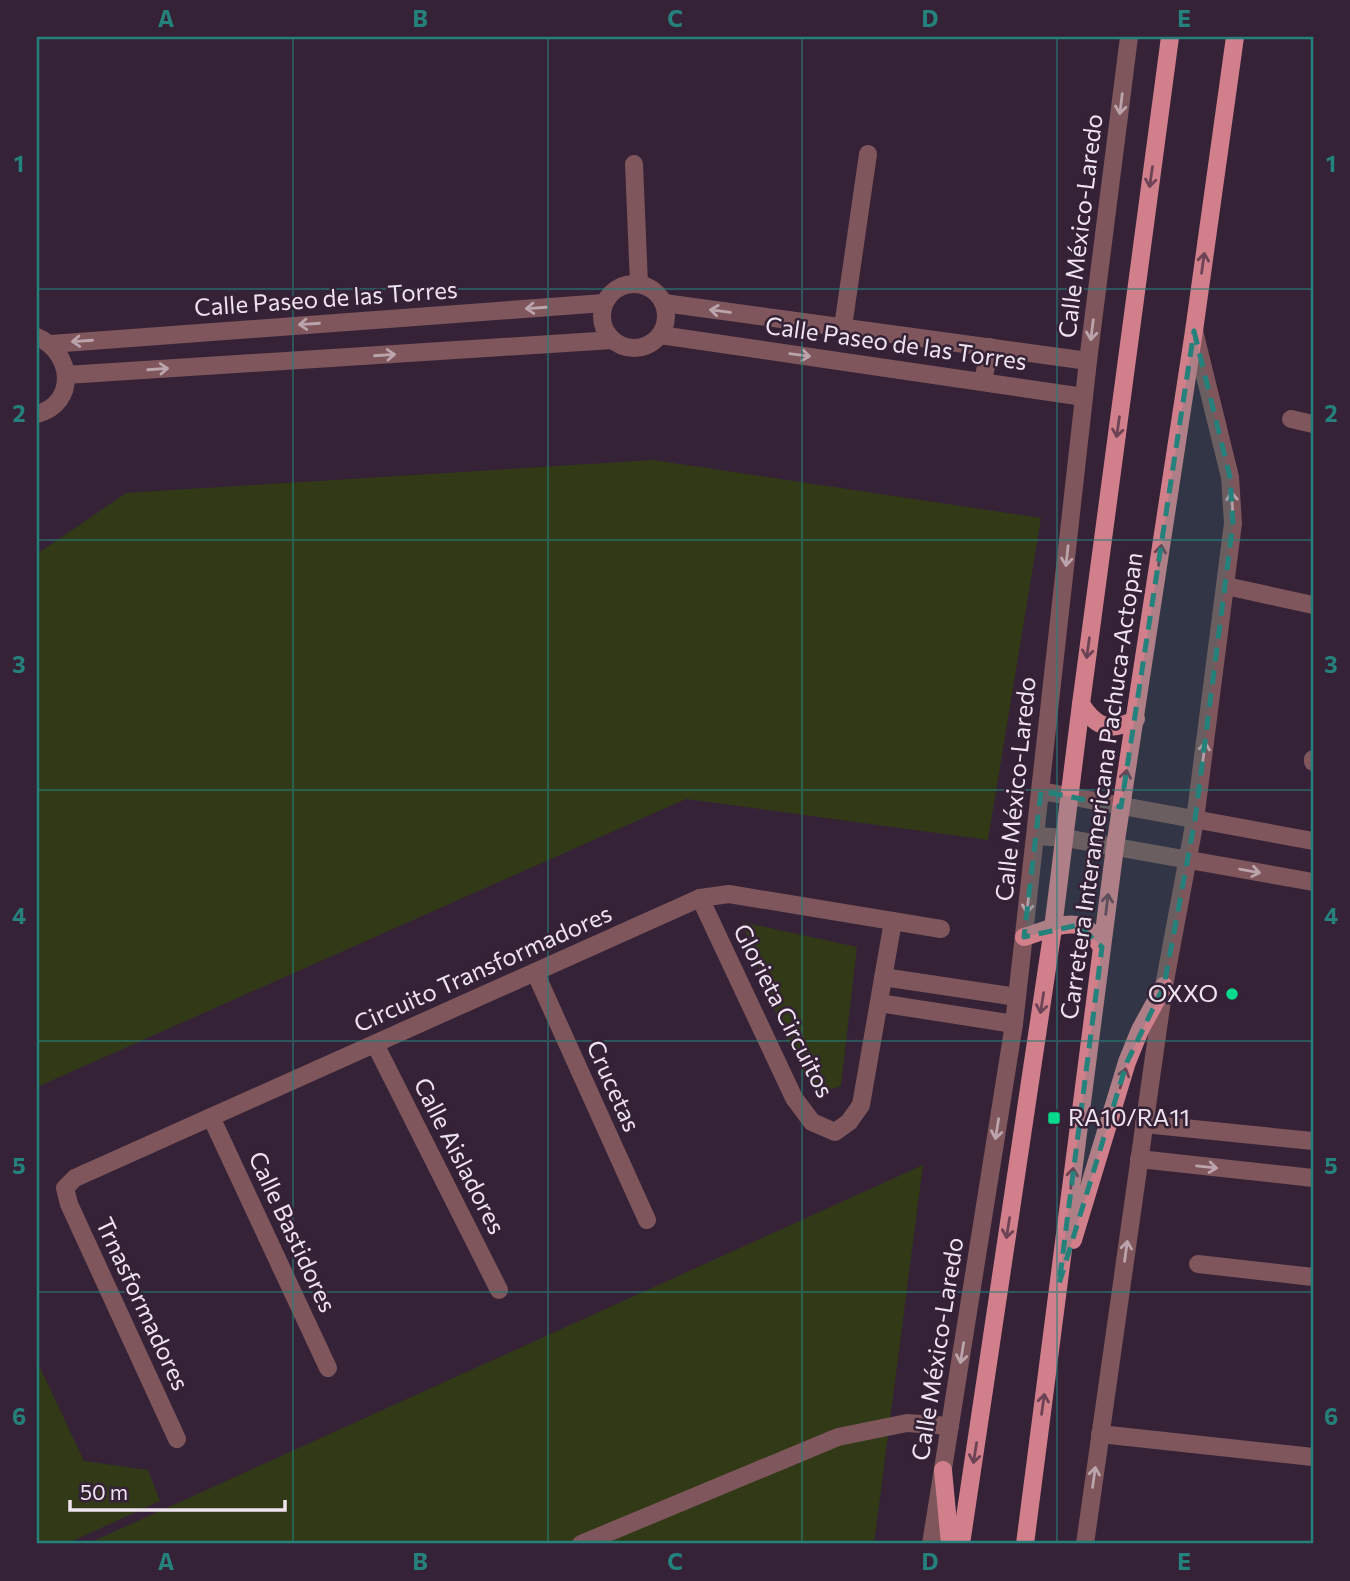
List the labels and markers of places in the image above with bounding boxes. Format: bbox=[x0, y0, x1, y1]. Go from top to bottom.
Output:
place label: OXXO bbox=[1148, 978, 1218, 1007]
marker: OXXO bbox=[1224, 986, 1240, 1002]
place label: RA10/RA11 bbox=[1068, 1102, 1190, 1131]
marker: RA10/RA11 bbox=[1046, 1110, 1062, 1126]

